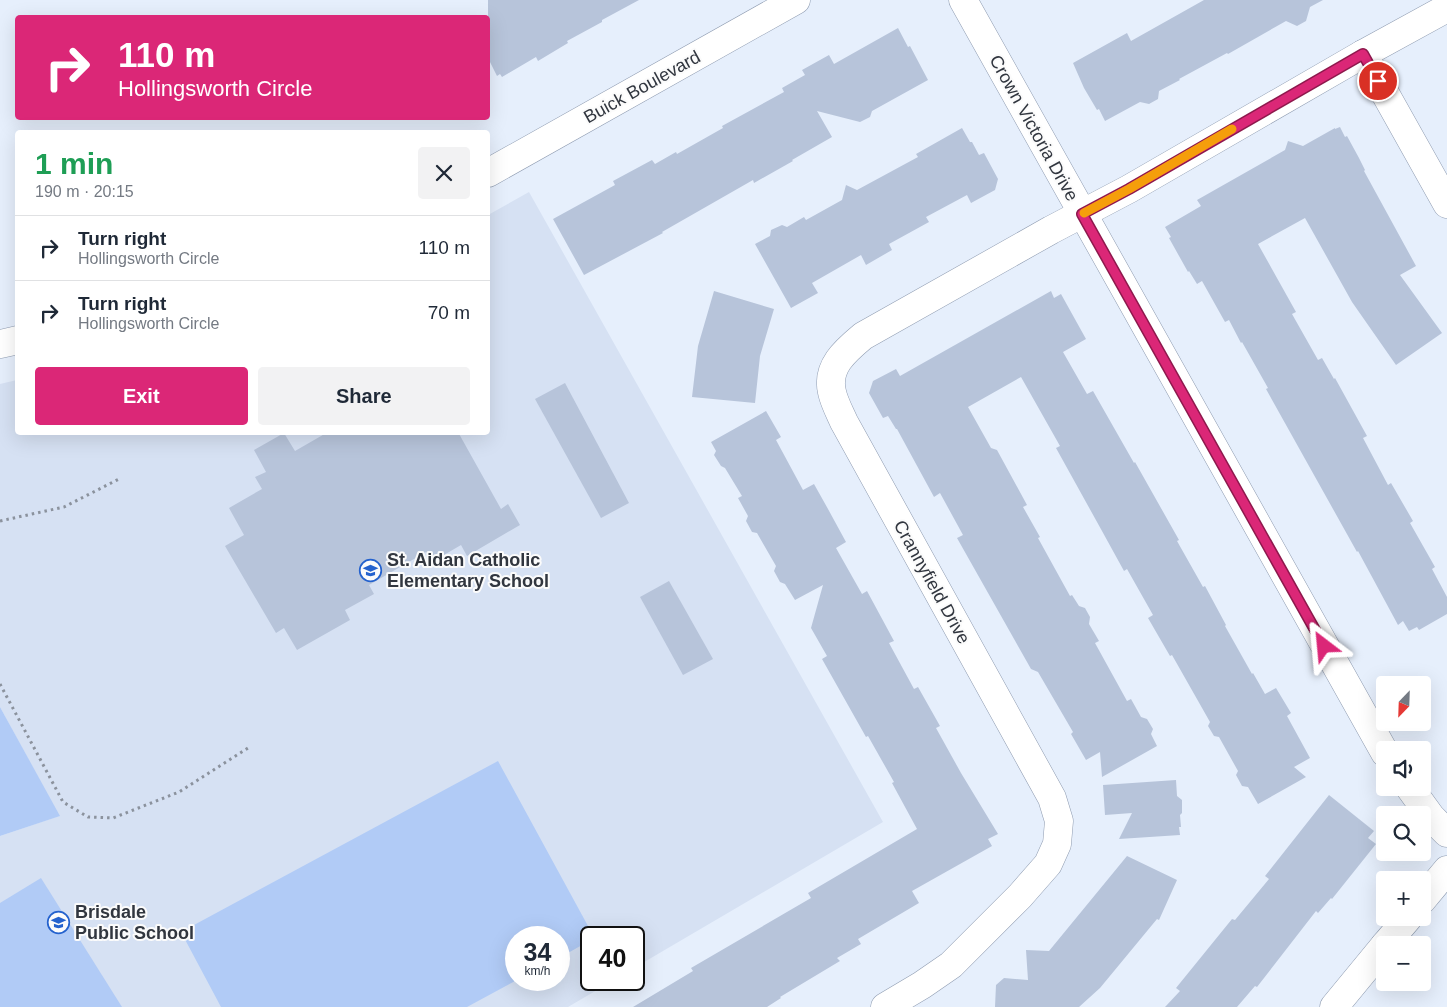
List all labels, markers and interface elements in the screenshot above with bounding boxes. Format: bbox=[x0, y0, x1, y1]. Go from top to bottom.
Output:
icon: right bbox=[35, 35, 100, 100]
text: 110 m bbox=[118, 35, 215, 74]
street label: Buick Boulevard bbox=[580, 47, 704, 127]
street label: Crown Victoria Drive bbox=[986, 52, 1082, 204]
pin bbox=[1357, 60, 1399, 102]
icon: arrive bbox=[1364, 67, 1392, 95]
text: Hollingsworth Circle bbox=[118, 76, 312, 101]
text: 1 min bbox=[35, 147, 113, 180]
button: close bbox=[418, 147, 470, 199]
text: 190 m · 20:15 bbox=[35, 183, 134, 200]
text: Turn right bbox=[78, 228, 166, 249]
icon: right bbox=[35, 234, 63, 262]
text: 110 m bbox=[419, 237, 470, 258]
text: Hollingsworth Circle bbox=[78, 250, 219, 267]
text: Turn right bbox=[78, 293, 166, 314]
icon: right bbox=[35, 299, 63, 327]
text: 70 m bbox=[428, 302, 470, 323]
text: Hollingsworth Circle bbox=[78, 315, 219, 332]
button: Exit bbox=[35, 367, 248, 425]
button: Share bbox=[258, 367, 470, 425]
street label: Crannyfield Drive bbox=[890, 517, 974, 647]
place label: St. Aidan Catholic Elementary School bbox=[387, 550, 549, 591]
school or university icon: St. Aidan Catholic Elementary School bbox=[359, 558, 383, 582]
position arrow bbox=[1297, 619, 1349, 671]
north arrow bbox=[1376, 676, 1431, 731]
map controls bbox=[1376, 676, 1431, 991]
button: sound bbox=[1376, 741, 1431, 796]
button: search bbox=[1376, 806, 1431, 861]
button: + bbox=[1376, 871, 1431, 926]
place label: Brisdale Public School bbox=[75, 902, 194, 943]
school or university icon: Brisdale Public School bbox=[47, 910, 71, 934]
speed limit sign: 40 bbox=[580, 926, 645, 991]
button: − bbox=[1376, 936, 1431, 991]
text: 34 bbox=[524, 938, 551, 966]
text: km/h bbox=[524, 964, 551, 978]

